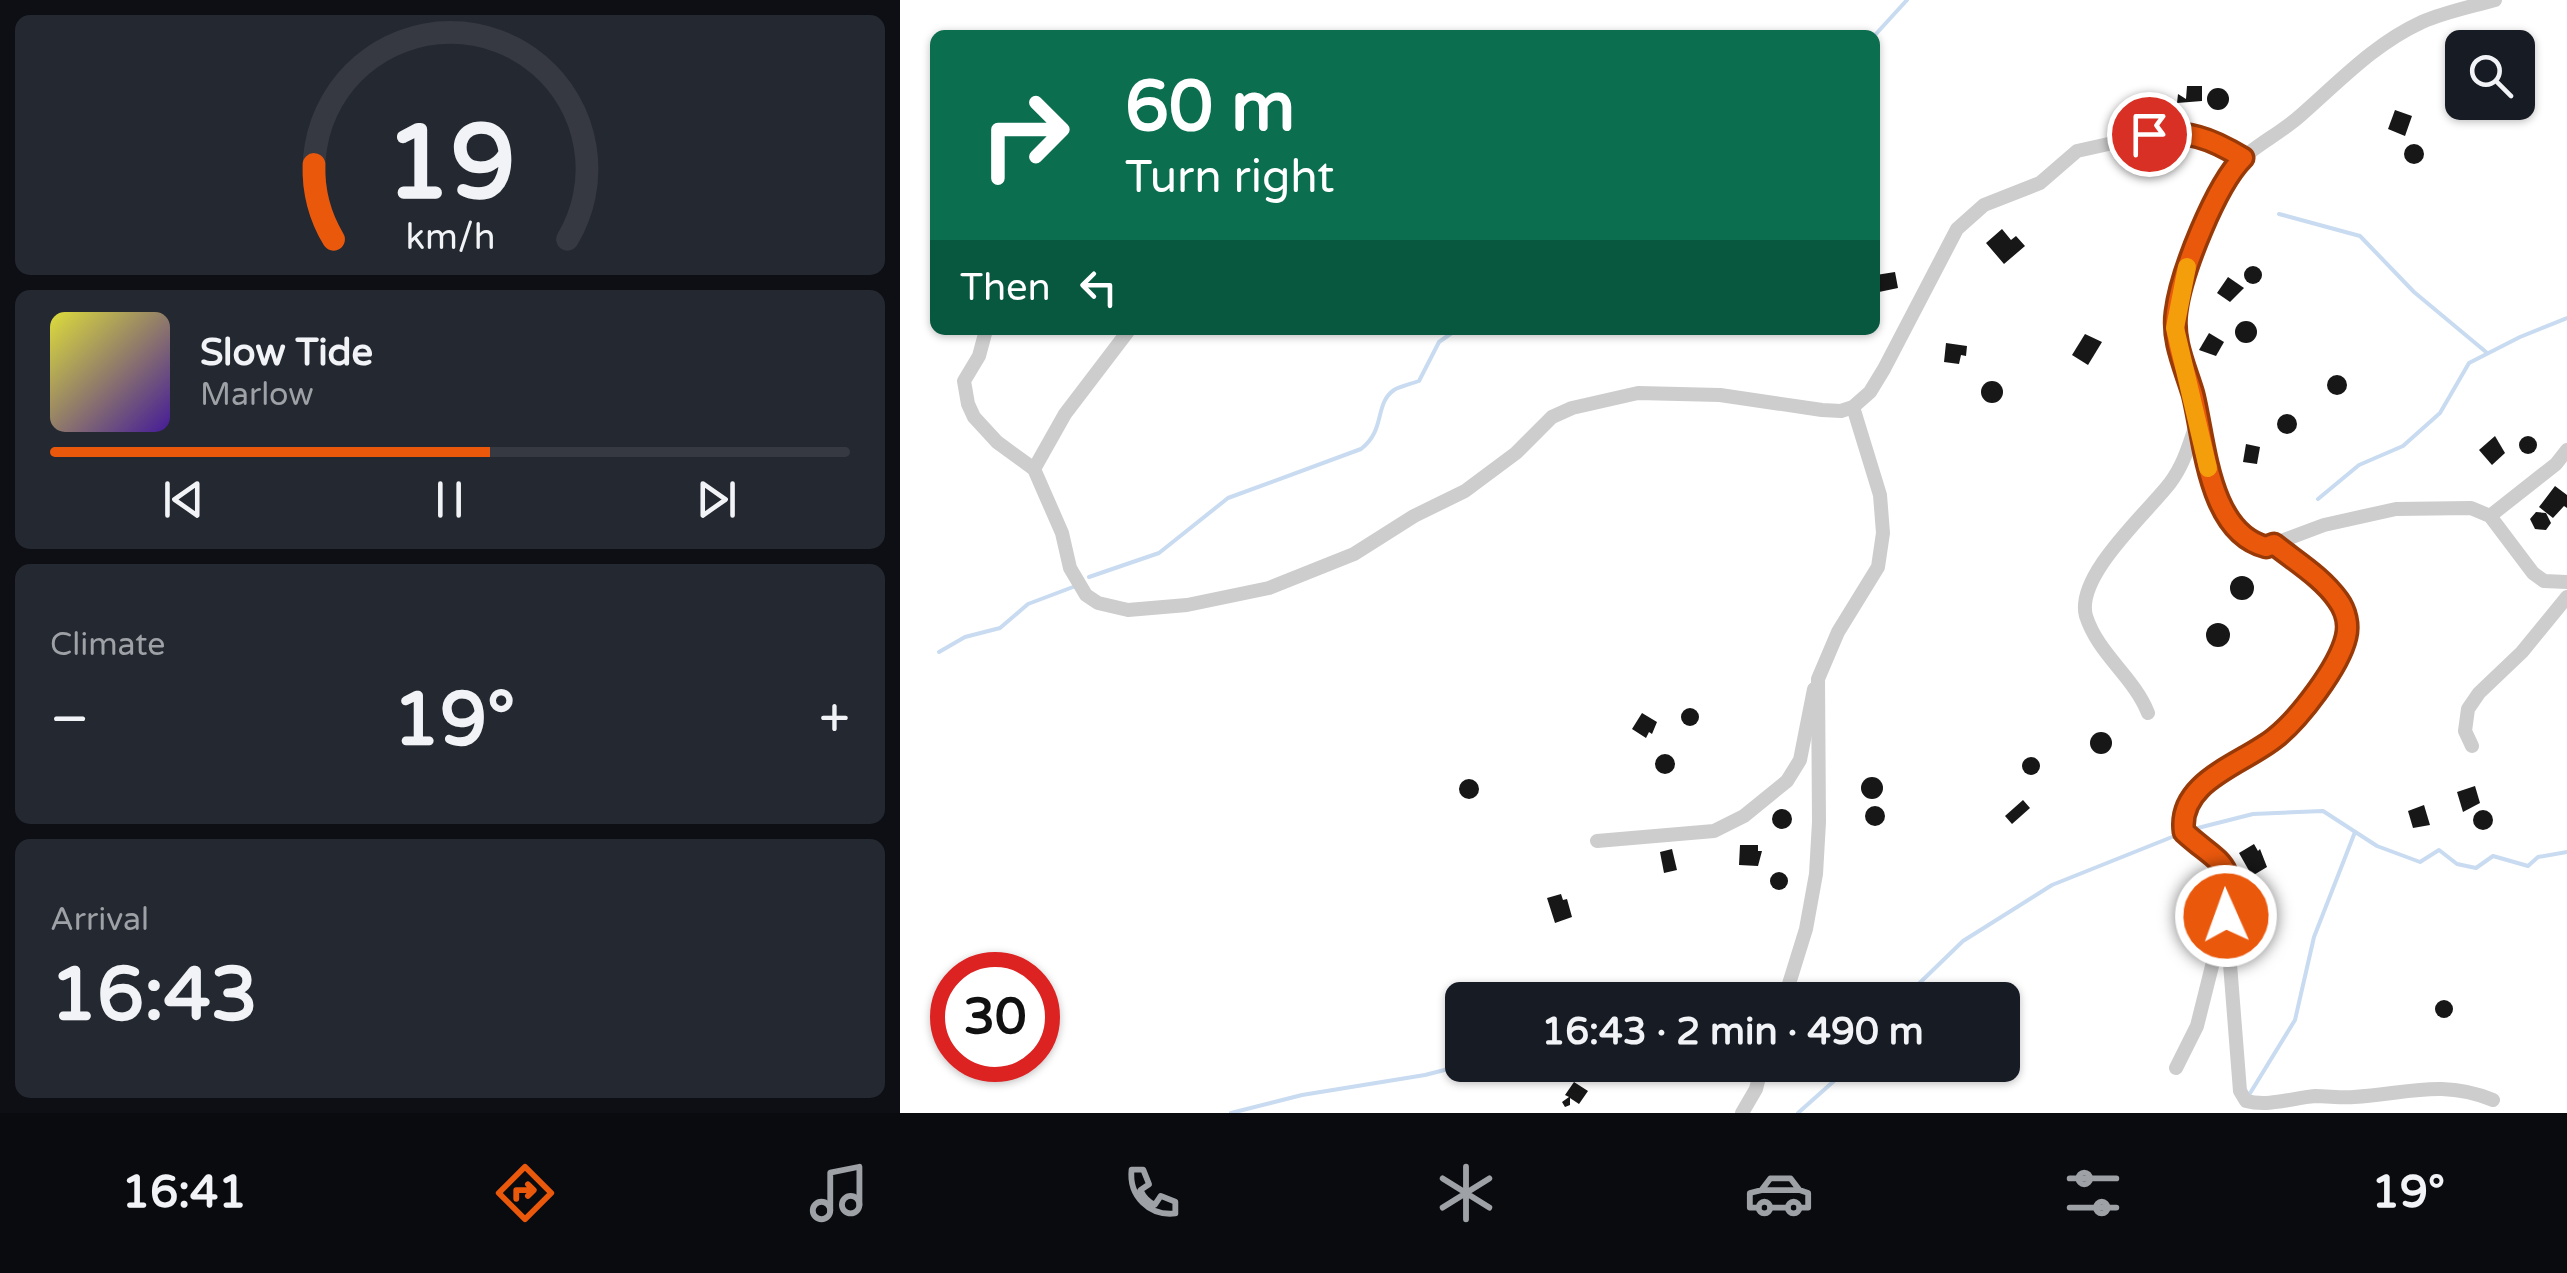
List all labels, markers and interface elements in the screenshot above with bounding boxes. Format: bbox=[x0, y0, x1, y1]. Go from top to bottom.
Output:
map controls bbox=[2445, 30, 2535, 120]
button: search bbox=[2445, 30, 2535, 120]
text: 60 m bbox=[1125, 66, 1295, 150]
icon: right bbox=[960, 70, 1090, 200]
pin bbox=[2107, 92, 2192, 177]
text: 19 bbox=[385, 102, 515, 227]
icon: arrive bbox=[2122, 107, 2177, 162]
text: Turn right bbox=[1125, 151, 1334, 205]
text: km/h bbox=[405, 216, 495, 259]
icon: left bbox=[1071, 260, 1126, 315]
text: Then bbox=[960, 265, 1051, 311]
text: Slow Tide bbox=[200, 330, 373, 376]
text: Marlow bbox=[200, 376, 314, 414]
icon: previous bbox=[156, 472, 211, 527]
icon: pause bbox=[422, 472, 477, 527]
icon: next bbox=[689, 472, 744, 527]
text: Climate bbox=[50, 626, 165, 664]
text: 19° bbox=[393, 675, 515, 765]
text: − bbox=[50, 687, 89, 753]
text: + bbox=[819, 687, 850, 753]
position arrow bbox=[2174, 864, 2278, 968]
text: Arrival bbox=[50, 901, 149, 939]
text: 16:43 bbox=[50, 950, 258, 1040]
speed limit sign: 30 bbox=[930, 952, 1060, 1082]
text: 16:43 · 2 min · 490 m bbox=[1541, 1009, 1924, 1055]
icon: directions bbox=[490, 1158, 560, 1228]
icon: music bbox=[804, 1158, 874, 1228]
icon: phone bbox=[1117, 1158, 1187, 1228]
icon: climate bbox=[1431, 1158, 1501, 1228]
icon: car bbox=[1744, 1158, 1814, 1228]
icon: filters bbox=[2058, 1158, 2128, 1228]
text: 16:41 bbox=[122, 1166, 247, 1220]
text: 19° bbox=[2372, 1166, 2445, 1220]

